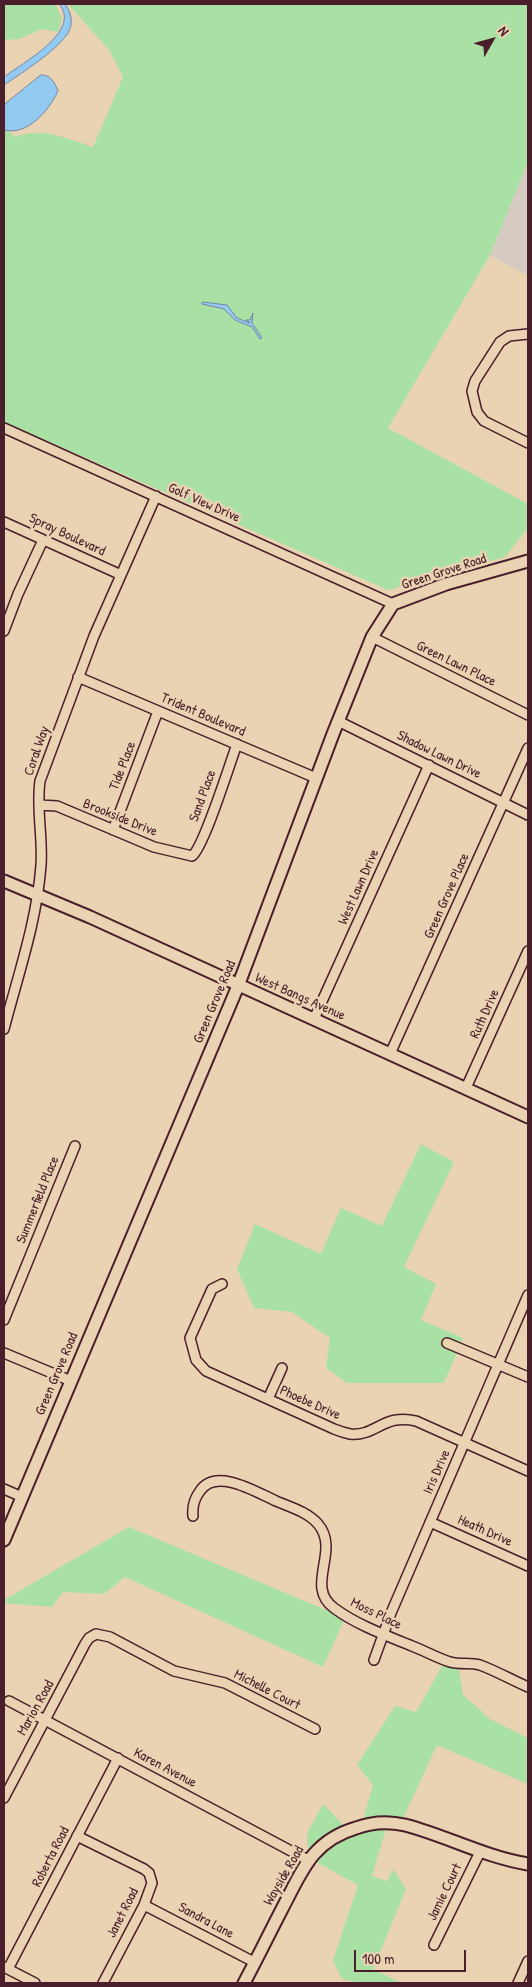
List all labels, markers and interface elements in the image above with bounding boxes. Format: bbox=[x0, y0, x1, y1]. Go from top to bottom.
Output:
north arrow bbox=[467, 15, 517, 65]
text: N bbox=[494, 22, 514, 39]
street label: Golf View Drive bbox=[165, 480, 243, 526]
street label: Spray Boulevard bbox=[26, 510, 108, 560]
street label: Green Grove Road bbox=[400, 550, 488, 594]
street label: Green Lawn Place bbox=[413, 637, 499, 691]
street label: Trident Boulevard bbox=[158, 690, 248, 740]
street label: Coral Way bbox=[21, 724, 53, 778]
street label: Shadow Lawn Drive bbox=[394, 727, 484, 783]
street label: Tide Place bbox=[106, 739, 140, 793]
street label: Sand Place bbox=[186, 768, 220, 824]
street label: Brookside Drive bbox=[80, 795, 160, 841]
street label: West Lawn Drive bbox=[335, 847, 383, 927]
street label: Green Grove Place bbox=[421, 851, 473, 941]
street label: Green Grove Road bbox=[190, 958, 240, 1046]
street label: West Bangs Avenue bbox=[252, 970, 348, 1024]
street label: Ruth Drive bbox=[467, 987, 503, 1041]
street label: Summerfield Place bbox=[13, 1154, 63, 1246]
street label: Green Grove Road bbox=[32, 1330, 82, 1418]
street label: Phoebe Drive bbox=[277, 1382, 343, 1424]
street label: Iris Drive bbox=[420, 1447, 454, 1497]
street label: Heath Drive bbox=[455, 1512, 515, 1550]
street label: Moss Place bbox=[348, 1594, 404, 1634]
street label: Michelle Court bbox=[231, 1666, 303, 1714]
street label: Marion Road bbox=[14, 1677, 58, 1739]
street label: Karen Avenue bbox=[131, 1744, 199, 1792]
street label: Roberta Road bbox=[29, 1824, 73, 1890]
street label: Wayside Road bbox=[260, 1843, 308, 1909]
street label: Jamie Court bbox=[424, 1861, 466, 1923]
street label: Janet Road bbox=[103, 1885, 143, 1941]
street label: Sandra Lane bbox=[175, 1899, 237, 1943]
scale bar bbox=[357, 1940, 470, 1972]
text: 100 m bbox=[362, 1948, 395, 1969]

